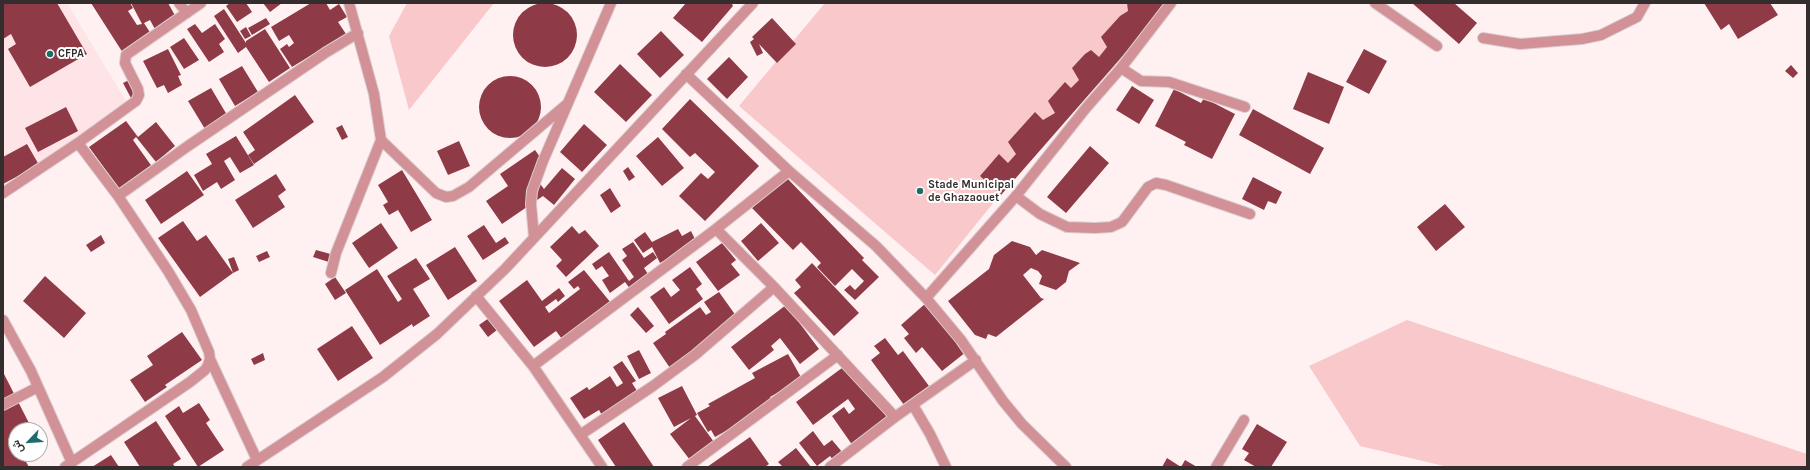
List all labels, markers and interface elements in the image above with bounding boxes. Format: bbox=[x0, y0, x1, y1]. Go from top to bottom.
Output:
place label: CFPA bbox=[58, 47, 84, 61]
marker: CFPA bbox=[45, 49, 55, 59]
place label: Stade Municipal de Ghazaouet bbox=[928, 178, 1014, 204]
marker: Stade Municipal de Ghazaouet bbox=[915, 186, 925, 196]
north arrow bbox=[8, 422, 48, 462]
text: ش bbox=[9, 438, 26, 456]

